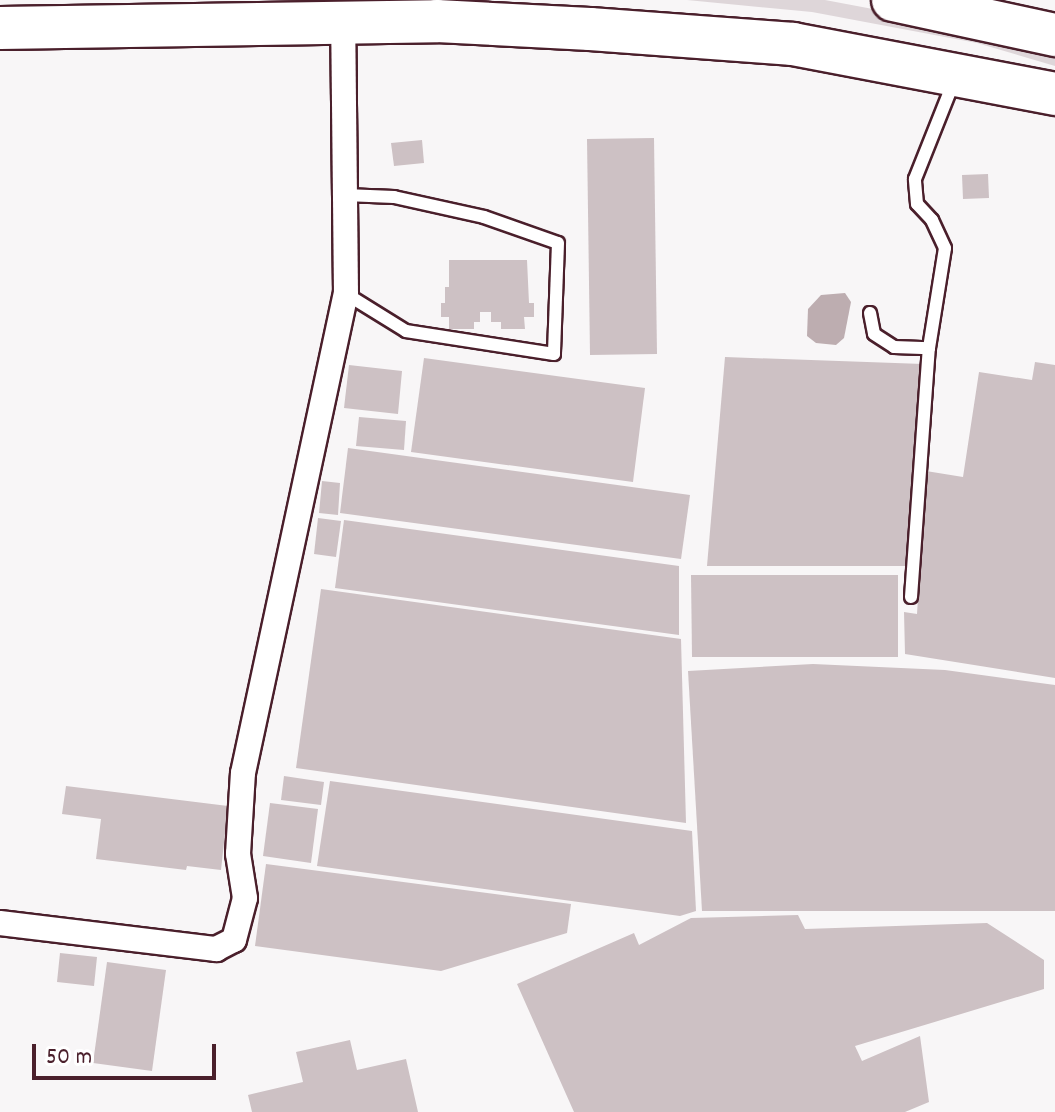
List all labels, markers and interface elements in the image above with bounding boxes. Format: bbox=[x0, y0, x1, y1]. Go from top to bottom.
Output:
scale bar bbox=[36, 1028, 220, 1078]
text: 50 m bbox=[46, 1041, 92, 1075]

